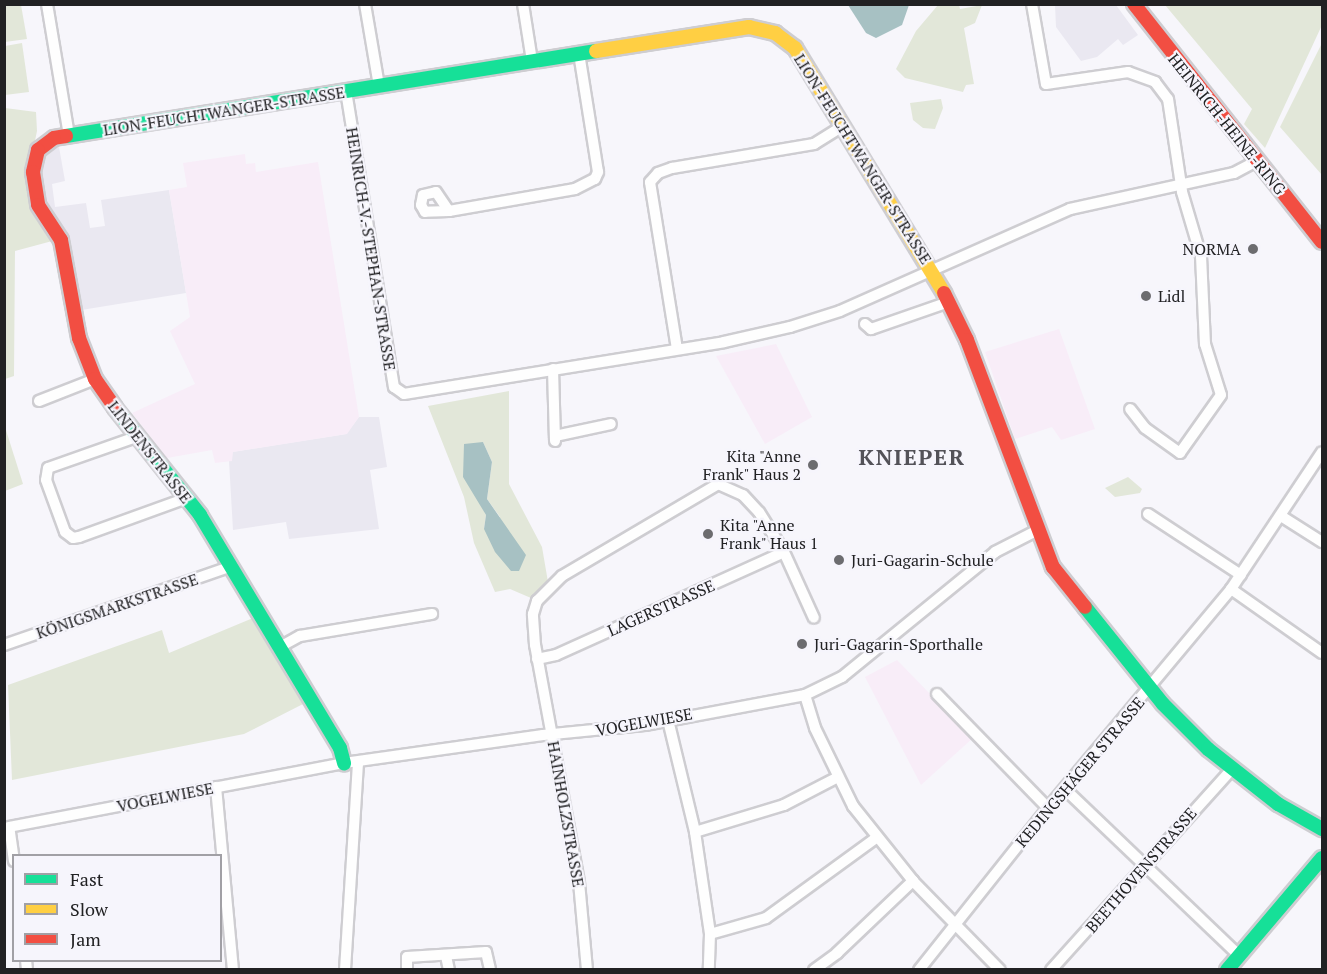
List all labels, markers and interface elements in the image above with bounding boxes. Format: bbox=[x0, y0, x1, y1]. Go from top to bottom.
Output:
street label: LION-FEUCHTWANGER-STRASSE bbox=[790, 50, 936, 268]
street label: HEINRICH-HEINE-RING bbox=[1164, 50, 1290, 198]
street label: LION-FEUCHTWANGER-STRASSE bbox=[102, 82, 346, 140]
street label: HEINRICH-V.-STEPHAN-STRASSE bbox=[342, 126, 400, 372]
place label: NORMA bbox=[1182, 239, 1241, 259]
marker: NORMA bbox=[1246, 242, 1260, 256]
place label: Lidl bbox=[1158, 286, 1185, 306]
marker: Lidl bbox=[1139, 289, 1153, 303]
street label: LINDENSTRASSE bbox=[104, 397, 196, 507]
district label: KNIEPER bbox=[859, 444, 965, 470]
place label: Kita "Anne Frank" Haus 2 bbox=[702, 446, 801, 484]
marker: Kita "Anne Frank" Haus 2 bbox=[806, 458, 820, 472]
place label: Kita "Anne Frank" Haus 1 bbox=[720, 515, 819, 553]
marker: Kita "Anne Frank" Haus 1 bbox=[701, 527, 715, 541]
place label: Juri-Gagarin-Schule bbox=[851, 550, 994, 570]
marker: Juri-Gagarin-Schule bbox=[832, 553, 846, 567]
street label: KÖNIGSMARKSTRASSE bbox=[34, 569, 200, 643]
street label: LAGERSTRASSE bbox=[604, 576, 718, 640]
place label: Juri-Gagarin-Sporthalle bbox=[814, 634, 983, 654]
marker: Juri-Gagarin-Sporthalle bbox=[795, 637, 809, 651]
street label: KEDINGSHÄGER STRASSE bbox=[1012, 693, 1148, 851]
street label: VOGELWIESE bbox=[594, 704, 694, 740]
street label: HAINHOLZSTRASSE bbox=[544, 739, 588, 889]
street label: VOGELWIESE bbox=[115, 778, 215, 816]
street label: BEETHOVENSTRASSE bbox=[1082, 804, 1200, 936]
legend bbox=[12, 854, 222, 962]
text: Fast bbox=[70, 867, 103, 891]
text: Slow bbox=[70, 897, 108, 921]
text: Jam bbox=[70, 927, 101, 951]

